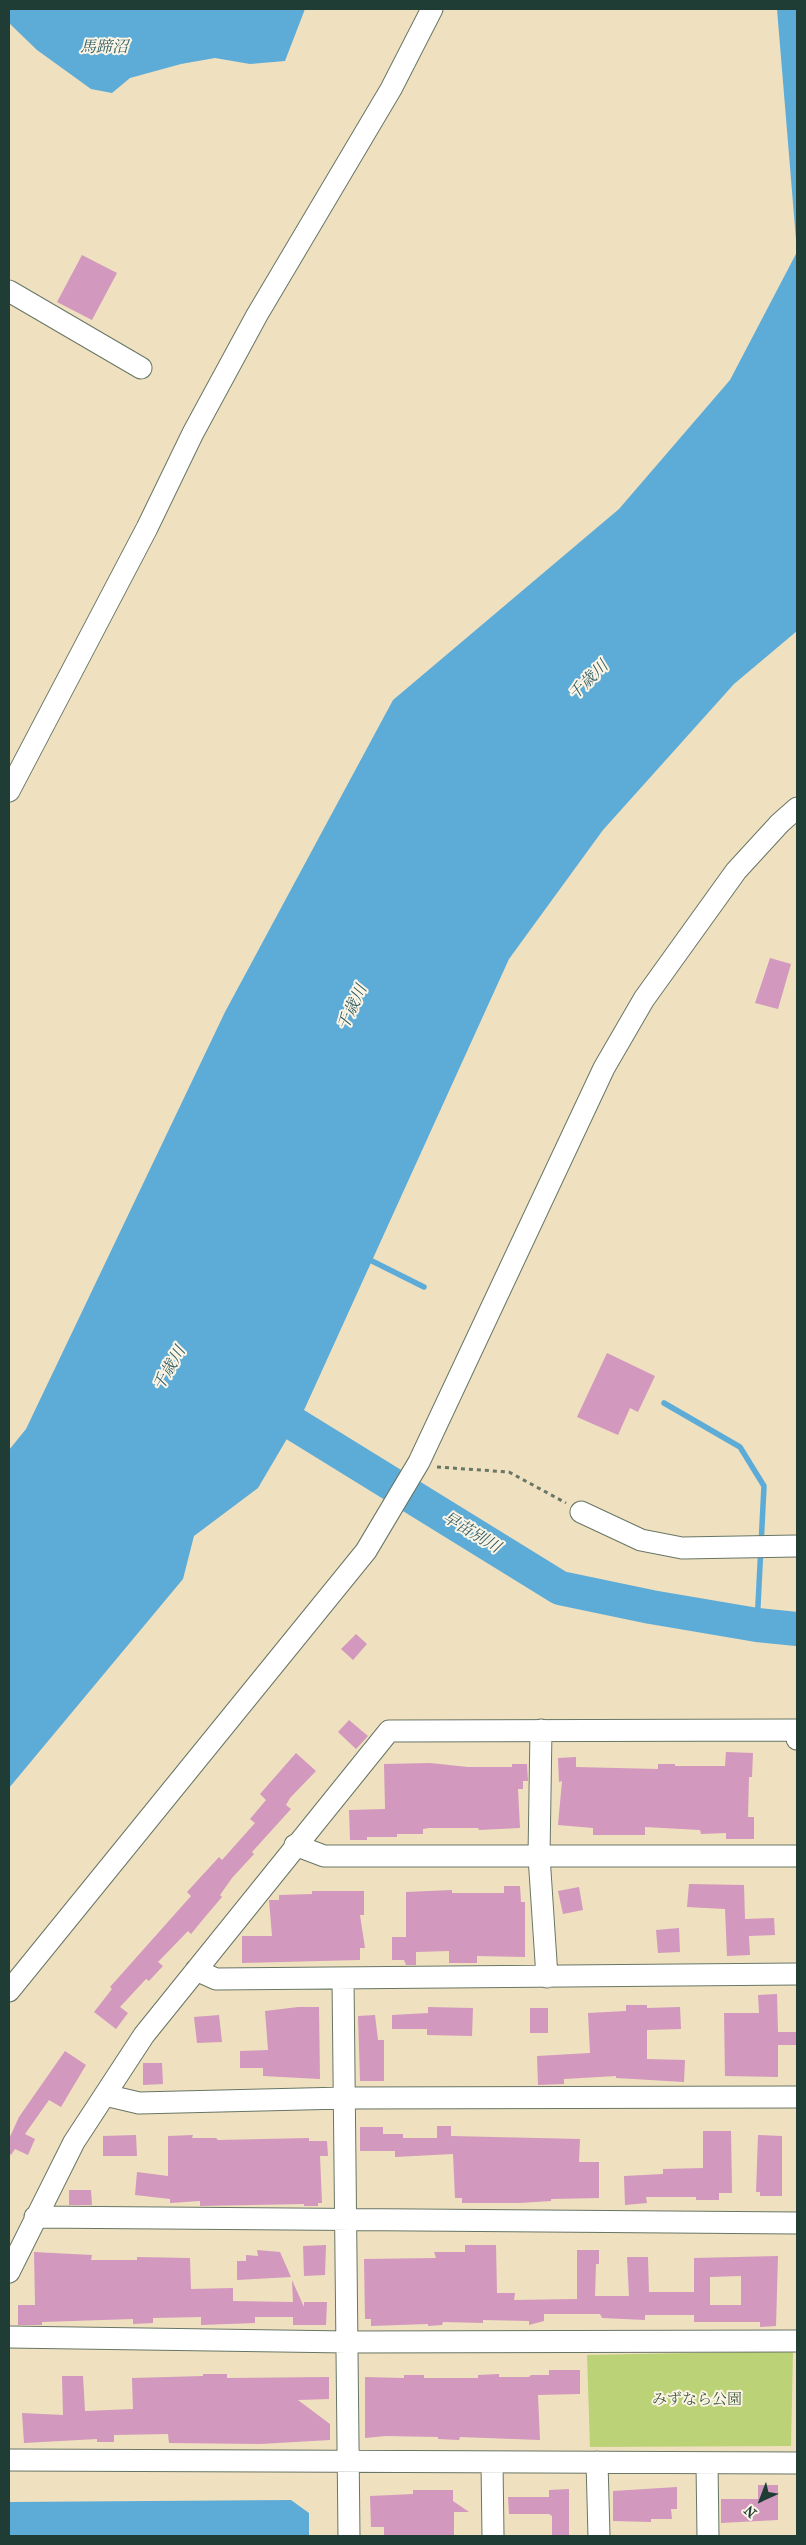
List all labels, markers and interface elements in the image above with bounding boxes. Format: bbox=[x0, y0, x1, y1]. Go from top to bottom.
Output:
water label: 馬蹄沼 bbox=[80, 38, 128, 58]
water label: 千歳川 bbox=[565, 657, 613, 705]
water label: 千歳川 bbox=[334, 982, 372, 1034]
water label: 千歳川 bbox=[150, 1343, 190, 1395]
water label: 早苗別川 bbox=[439, 1508, 503, 1558]
park label: みずなら公園 bbox=[652, 2391, 742, 2409]
north arrow bbox=[736, 2475, 786, 2525]
text: N bbox=[741, 2501, 760, 2521]

